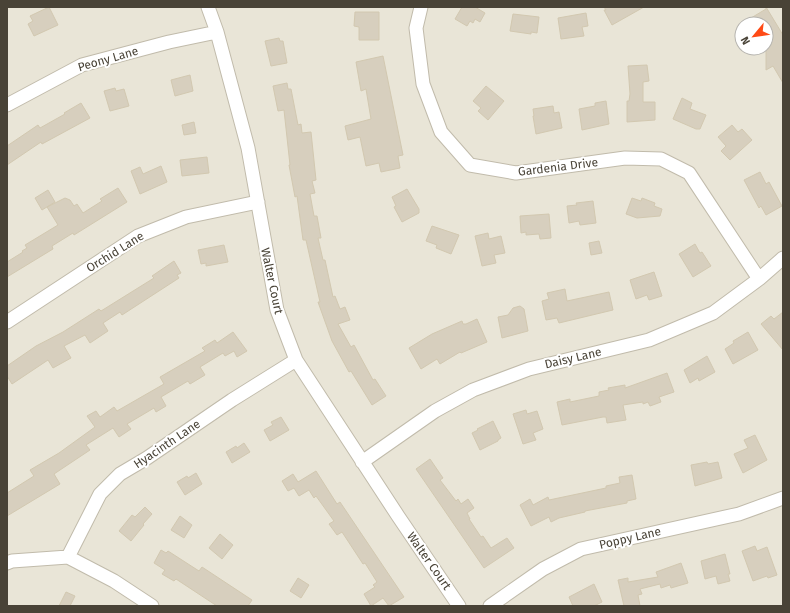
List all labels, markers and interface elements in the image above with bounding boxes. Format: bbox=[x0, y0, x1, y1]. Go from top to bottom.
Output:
north arrow bbox=[734, 16, 774, 56]
text: N bbox=[738, 34, 753, 47]
street label: Peony Lane bbox=[76, 44, 140, 74]
street label: Gardenia Drive bbox=[517, 155, 599, 179]
street label: Orchid Lane bbox=[84, 229, 146, 275]
street label: Walter Court bbox=[258, 247, 286, 316]
street label: Daisy Lane bbox=[543, 345, 603, 371]
street label: Hyacinth Lane bbox=[131, 417, 203, 471]
street label: Poppy Lane bbox=[598, 524, 662, 552]
street label: Walter Court bbox=[404, 529, 454, 593]

